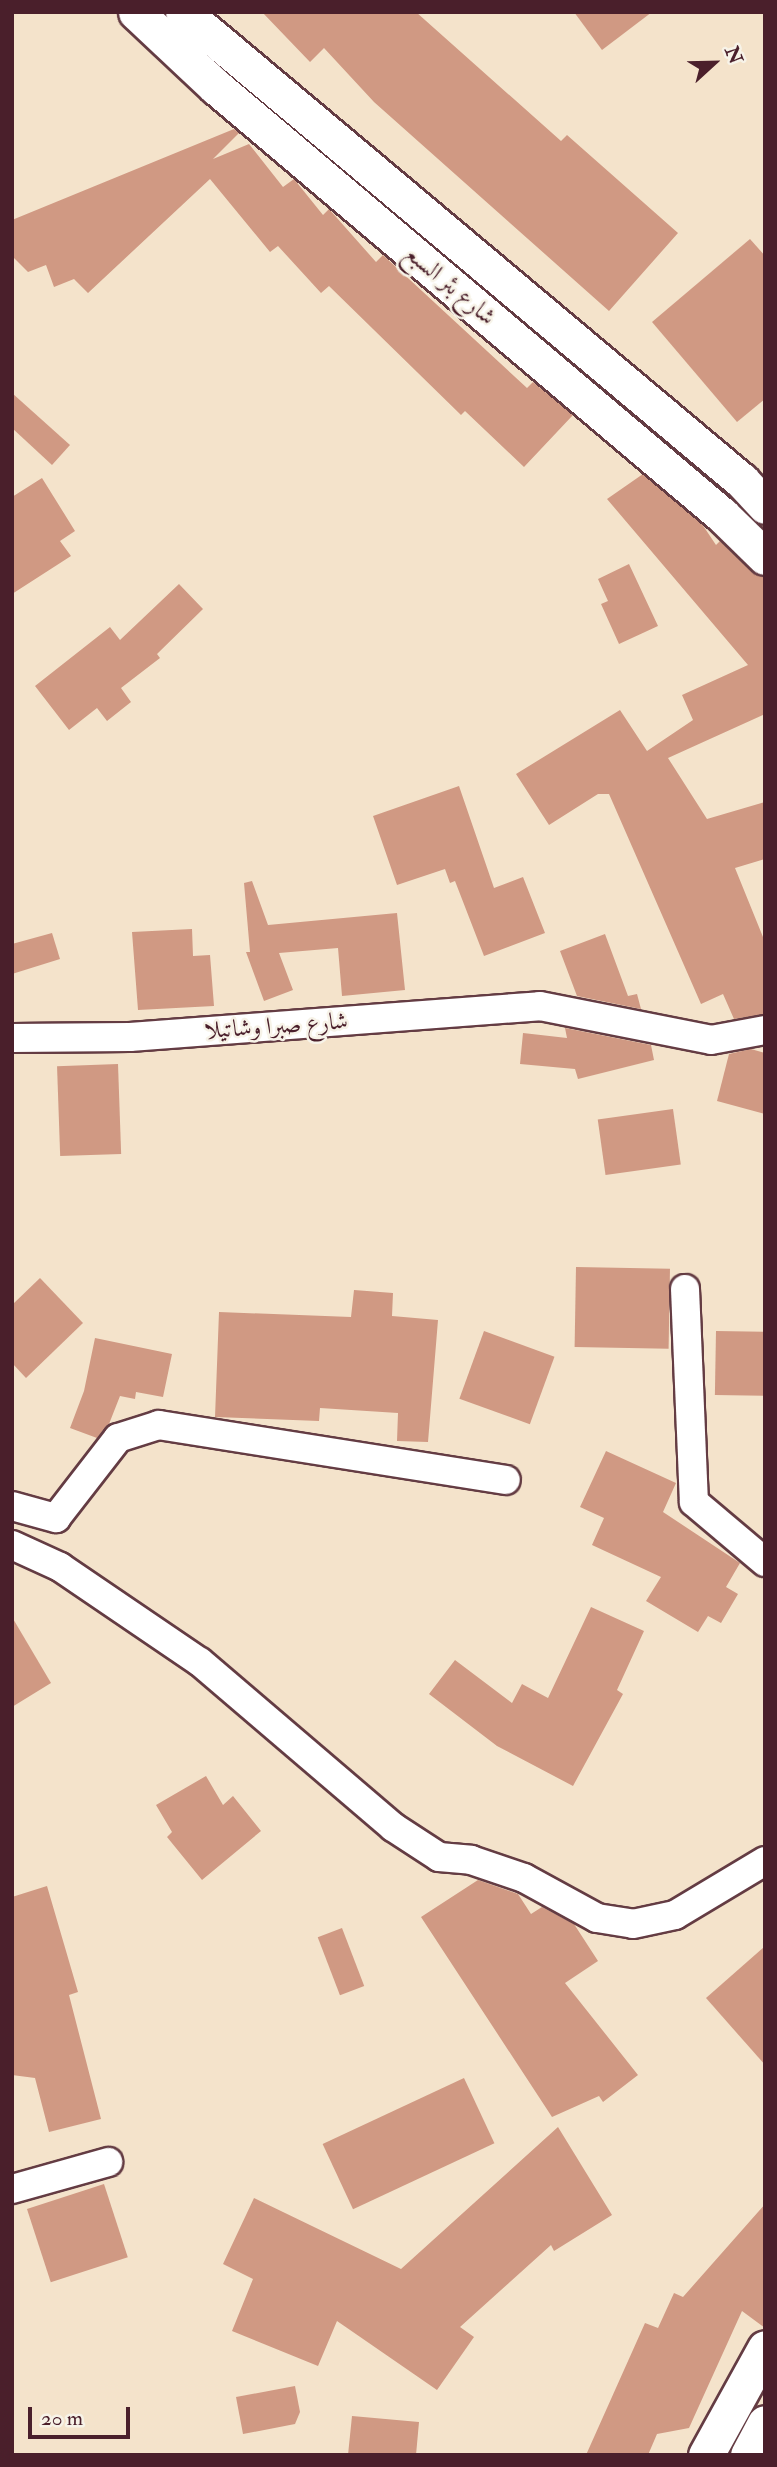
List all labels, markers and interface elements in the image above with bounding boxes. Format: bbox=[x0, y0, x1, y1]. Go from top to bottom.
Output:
north arrow bbox=[679, 28, 749, 98]
text: N bbox=[719, 43, 748, 68]
street label: شارع بئر السبع bbox=[399, 239, 501, 331]
street label: شارع صبرا وشاتيلا bbox=[203, 1007, 349, 1045]
scale bar bbox=[32, 2394, 133, 2438]
text: 20 m bbox=[41, 2405, 83, 2432]

